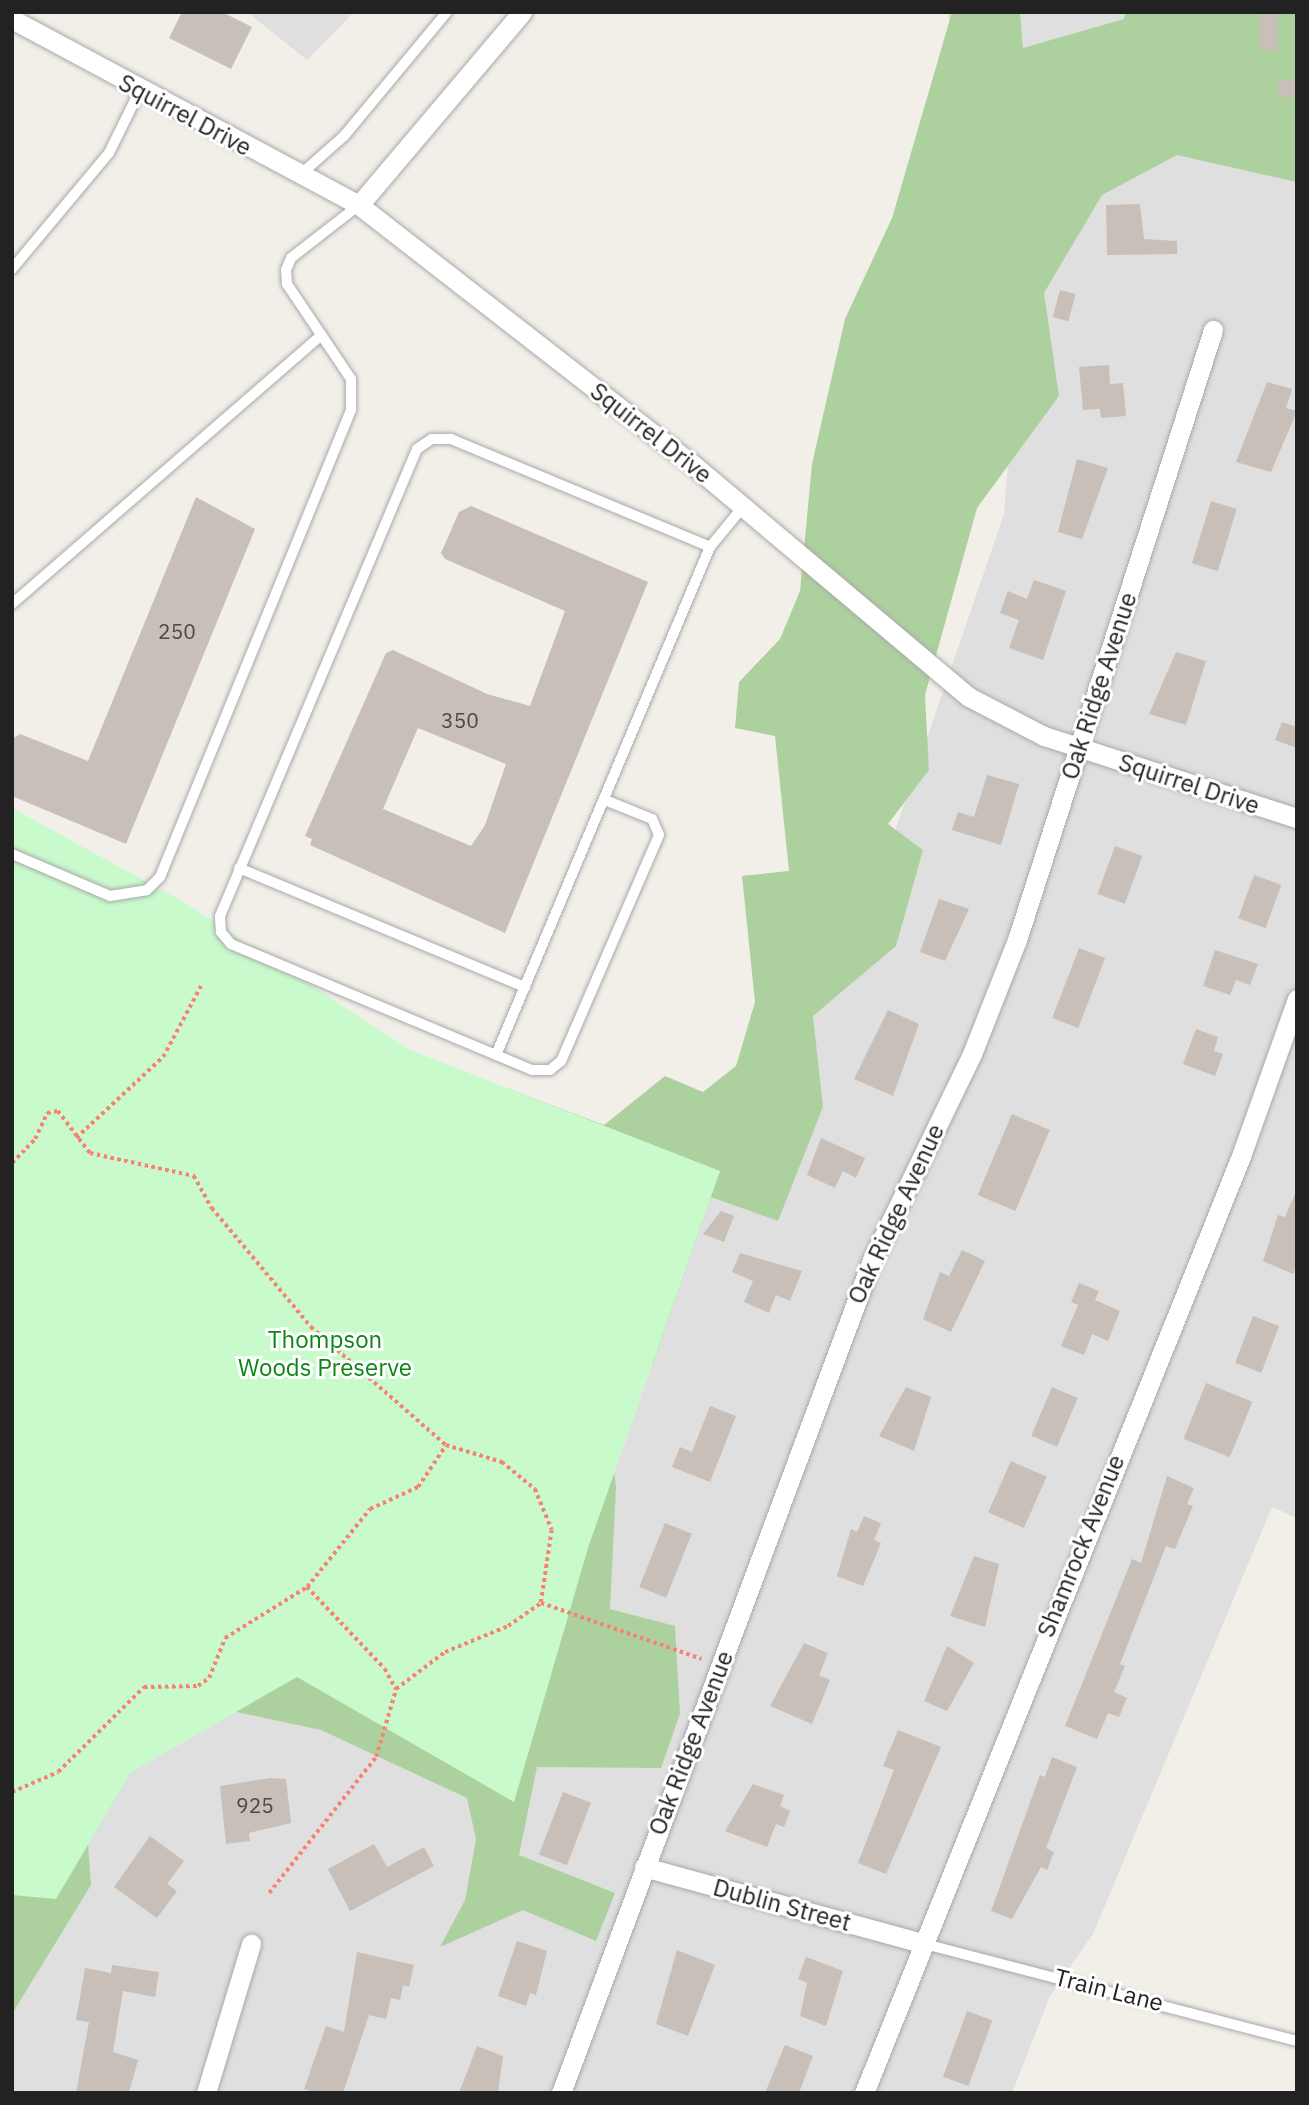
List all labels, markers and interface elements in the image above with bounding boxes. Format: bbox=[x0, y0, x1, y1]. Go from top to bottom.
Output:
street label: Squirrel Drive bbox=[114, 68, 256, 162]
street label: Squirrel Drive bbox=[585, 377, 717, 489]
street label: Oak Ridge Avenue bbox=[1055, 589, 1143, 783]
house number: 250 bbox=[158, 618, 196, 644]
house number: 350 bbox=[441, 707, 479, 733]
street label: Squirrel Drive bbox=[1115, 748, 1263, 820]
street label: Oak Ridge Avenue bbox=[842, 1120, 950, 1308]
park label: Thompson Woods Preserve bbox=[238, 1326, 412, 1382]
street label: Shamrock Avenue bbox=[1031, 1451, 1131, 1641]
street label: Oak Ridge Avenue bbox=[643, 1647, 739, 1839]
house number: 925 bbox=[236, 1792, 274, 1818]
street label: Dublin Street bbox=[710, 1873, 854, 1937]
street label: Train Lane bbox=[1052, 1963, 1166, 2017]

